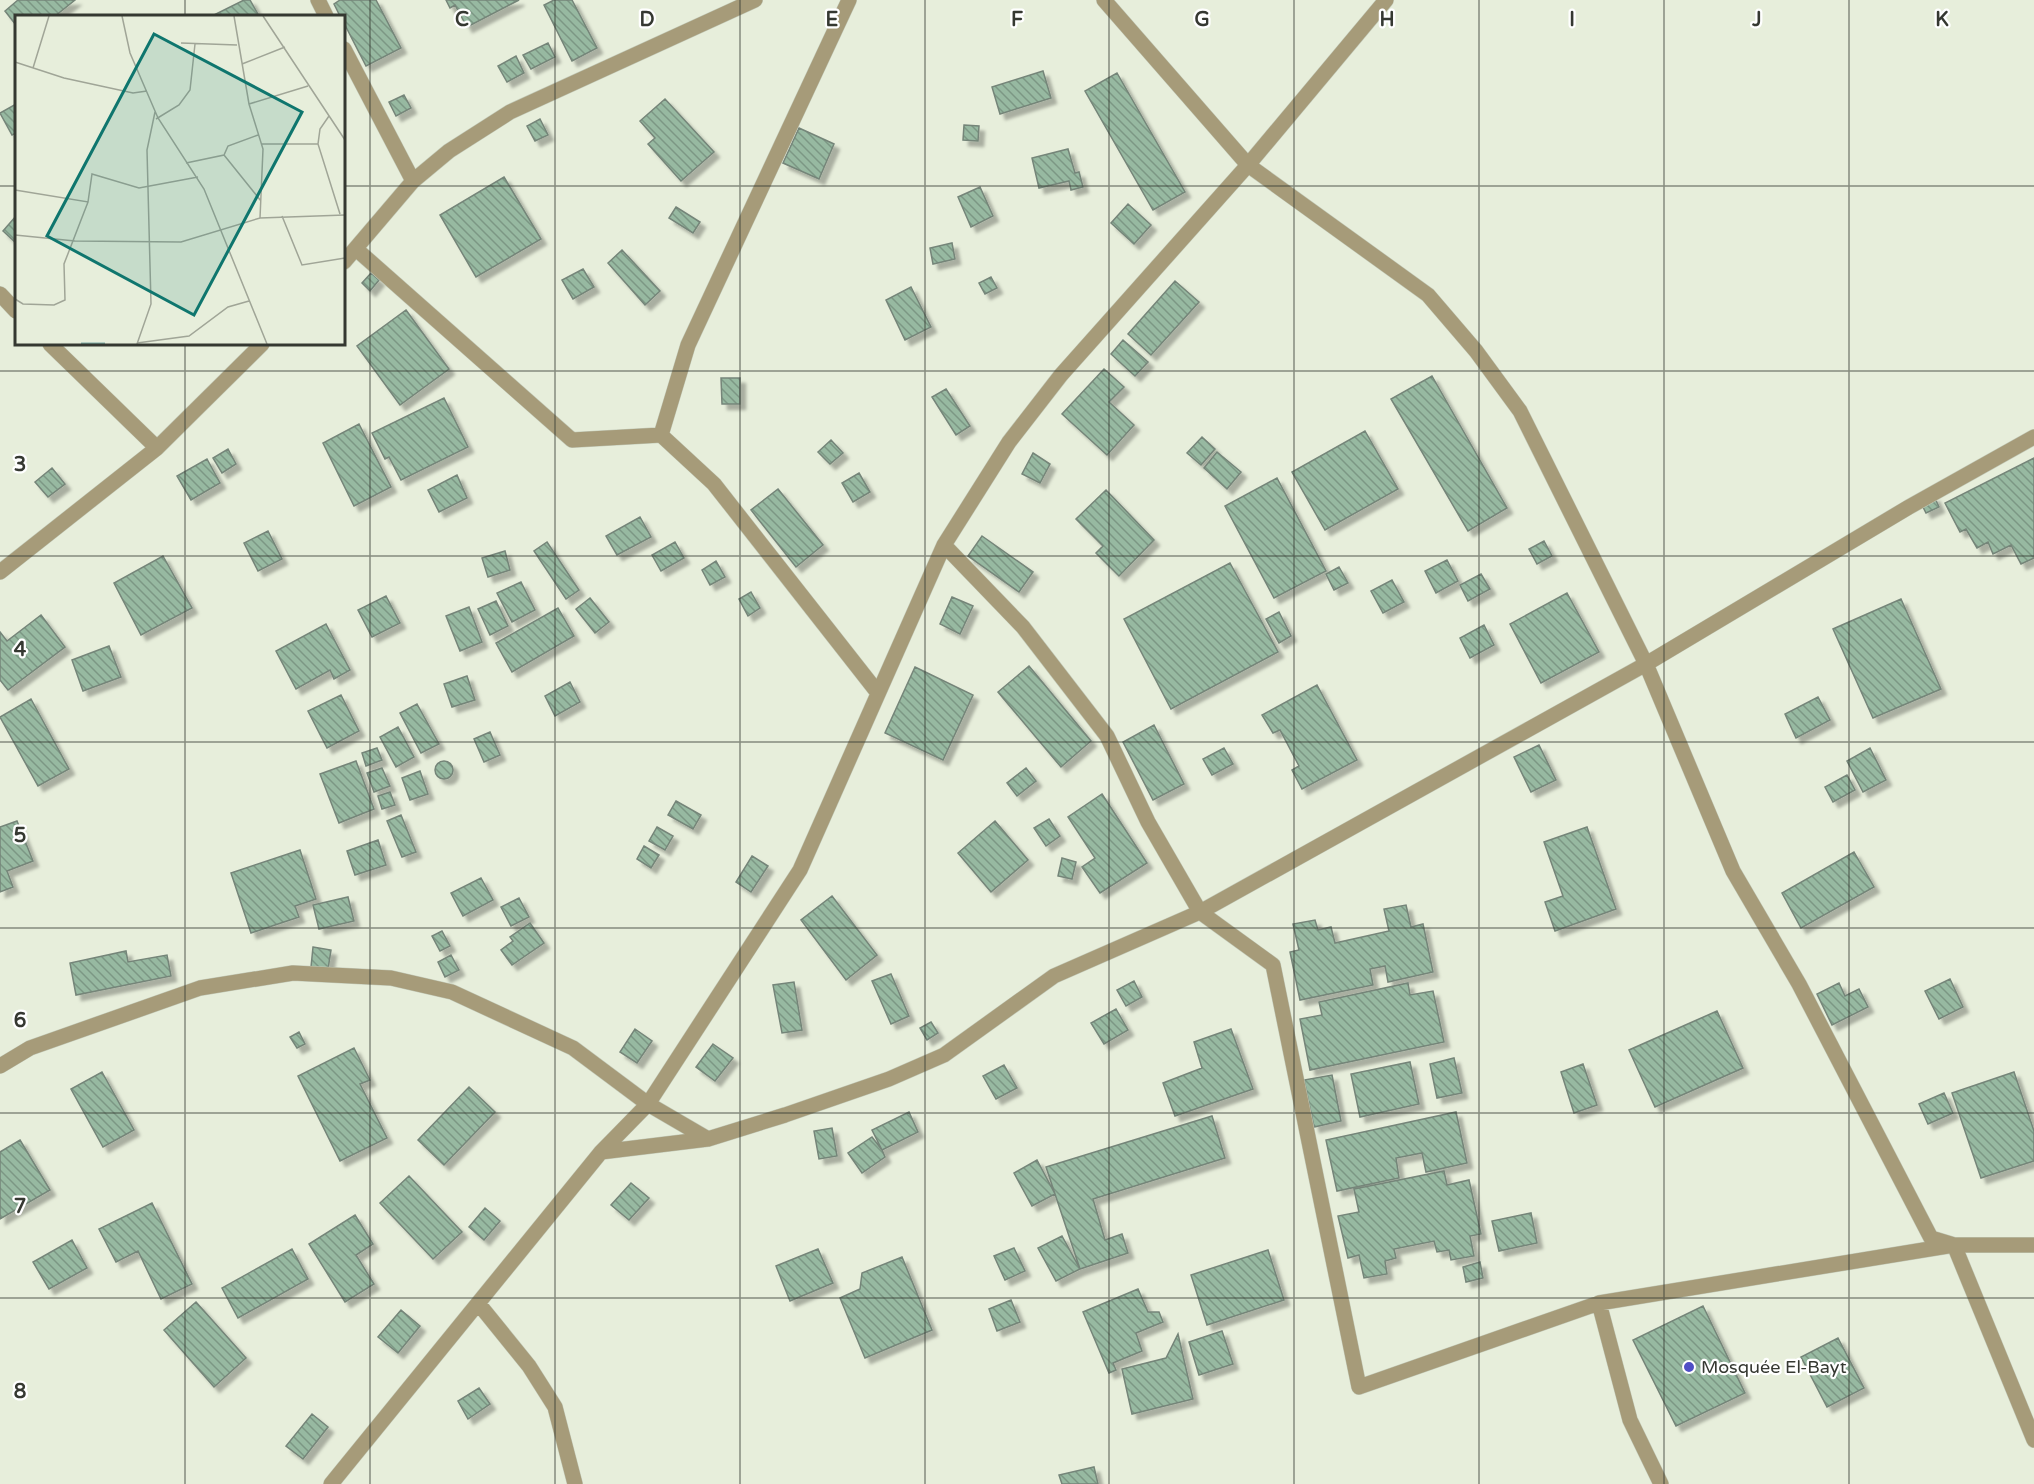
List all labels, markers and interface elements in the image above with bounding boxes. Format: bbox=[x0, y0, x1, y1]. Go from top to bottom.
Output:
text: C bbox=[455, 8, 469, 32]
text: D bbox=[639, 8, 655, 32]
text: E bbox=[826, 8, 839, 32]
text: F bbox=[1011, 8, 1023, 32]
text: G bbox=[1194, 8, 1210, 32]
text: H bbox=[1379, 8, 1395, 32]
text: I bbox=[1569, 8, 1575, 32]
text: J bbox=[1751, 8, 1762, 32]
text: K bbox=[1935, 8, 1949, 32]
inset map bbox=[15, 15, 345, 345]
text: 3 bbox=[14, 453, 26, 477]
text: 4 bbox=[14, 638, 27, 662]
text: 5 bbox=[14, 824, 26, 848]
text: 6 bbox=[14, 1009, 26, 1033]
text: 7 bbox=[14, 1195, 26, 1219]
place label: Mosquée El-Bayt bbox=[1701, 1356, 1847, 1378]
marker: Mosquée El-Bayt bbox=[1682, 1360, 1696, 1374]
text: 8 bbox=[14, 1380, 26, 1404]

